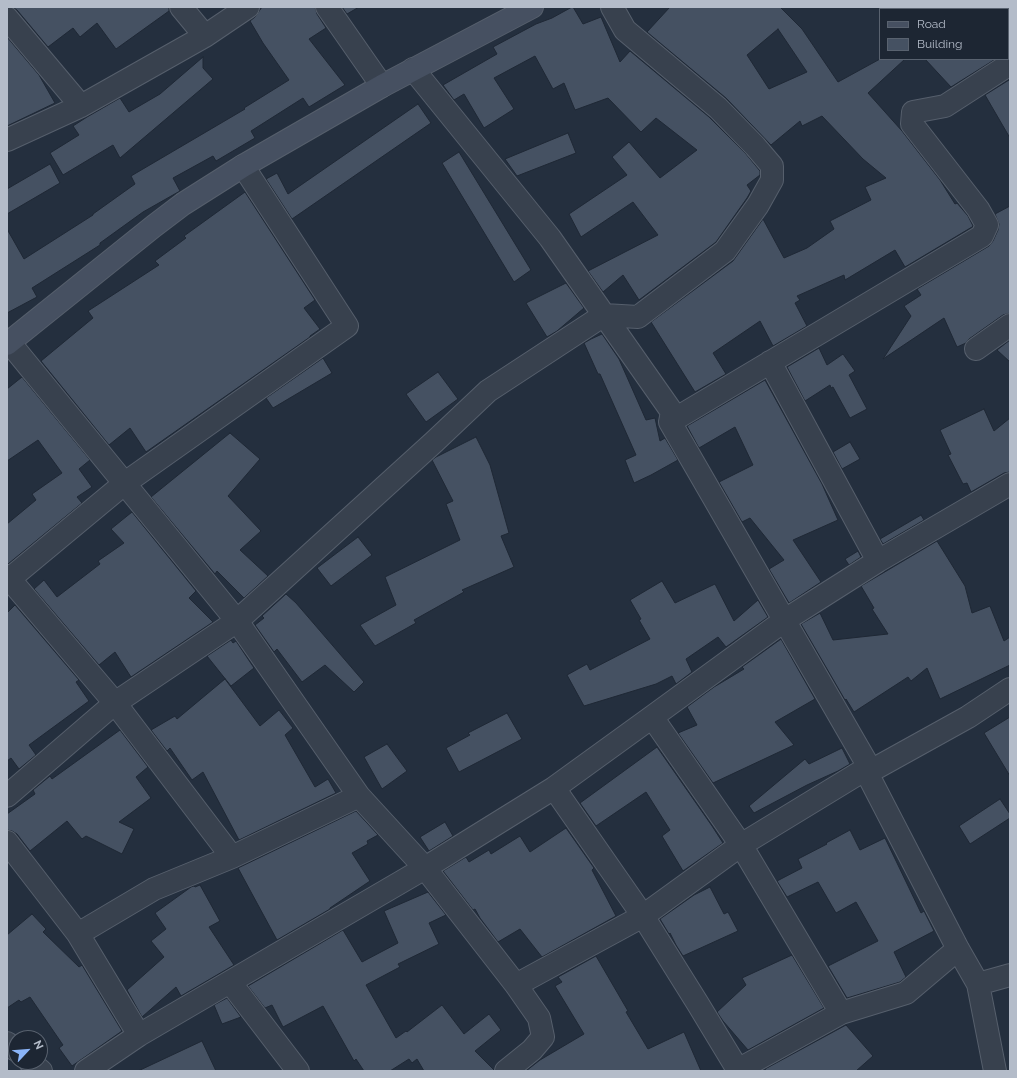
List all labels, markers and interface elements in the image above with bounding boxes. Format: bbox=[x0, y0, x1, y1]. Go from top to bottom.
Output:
legend bbox=[879, 8, 1009, 60]
text: Road bbox=[917, 17, 946, 31]
text: Building bbox=[917, 37, 963, 51]
north arrow bbox=[8, 1030, 48, 1070]
text: N bbox=[31, 1038, 46, 1052]

